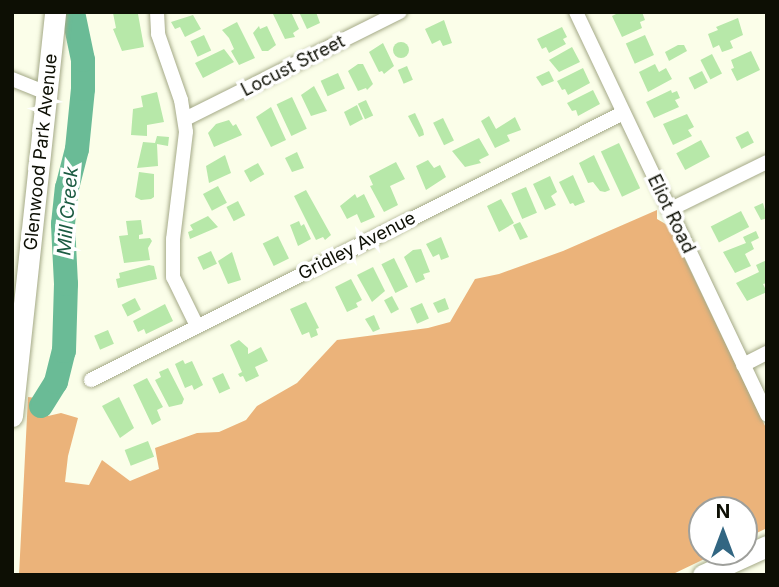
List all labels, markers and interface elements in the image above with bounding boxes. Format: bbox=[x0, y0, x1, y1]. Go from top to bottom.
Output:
street label: Locust Street bbox=[238, 31, 348, 101]
street label: Glenwood Park Avenue bbox=[20, 53, 62, 251]
water label: Mill Creek bbox=[53, 166, 83, 256]
street label: Eliot Road bbox=[643, 171, 699, 257]
street label: Gridley Avenue bbox=[295, 207, 419, 285]
north arrow bbox=[688, 496, 758, 566]
text: N bbox=[716, 500, 730, 523]

